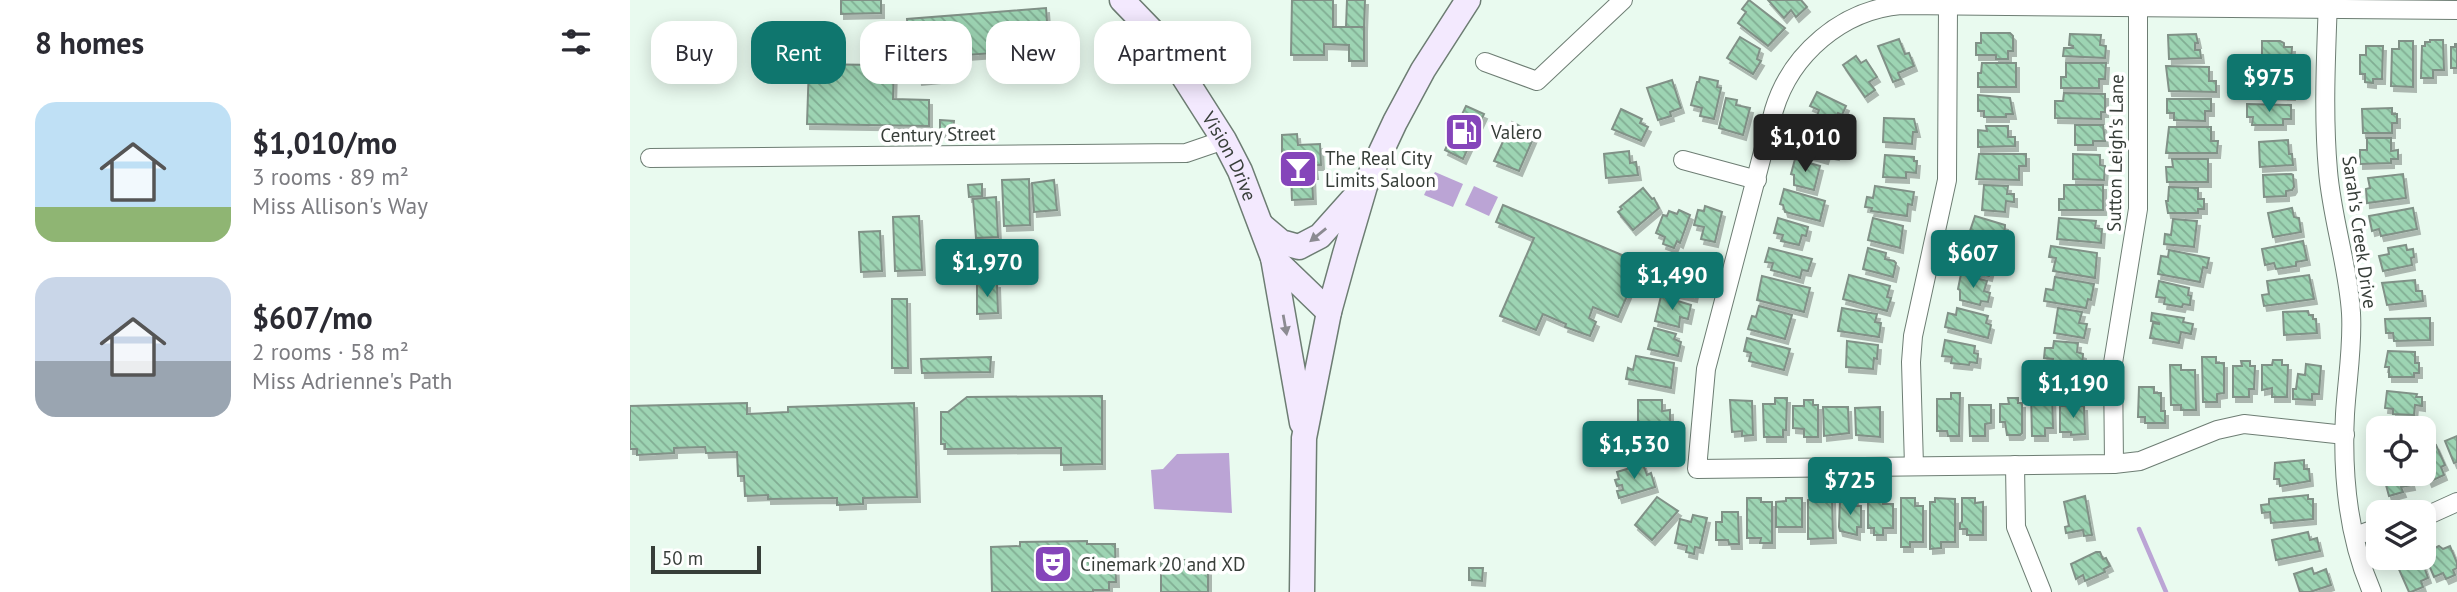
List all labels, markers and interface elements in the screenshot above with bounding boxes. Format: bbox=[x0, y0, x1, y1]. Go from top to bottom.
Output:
chip: Buy bbox=[651, 21, 737, 84]
chip: Rent bbox=[751, 21, 846, 84]
chip: Filters bbox=[860, 21, 972, 84]
chip: New bbox=[986, 21, 1080, 84]
chip: Apartment bbox=[1094, 21, 1251, 84]
text: 8 homes bbox=[35, 23, 144, 62]
icon: filters bbox=[557, 23, 595, 61]
pin: $975 bbox=[2228, 54, 2310, 114]
text: $975 bbox=[2243, 62, 2295, 91]
street label: Sutton Leigh's Lane bbox=[2102, 74, 2128, 232]
street label: Vision Drive bbox=[1196, 106, 1262, 204]
fuel station icon: Valero bbox=[1443, 111, 1485, 153]
pin: $1,010 bbox=[1748, 114, 1862, 174]
place label: Valero bbox=[1490, 120, 1542, 144]
street label: Century Street bbox=[880, 121, 996, 147]
text: $1,010 bbox=[1769, 122, 1841, 151]
text: $1,010/mo bbox=[252, 123, 397, 162]
icon: home bbox=[91, 130, 175, 214]
place label: The Real City Limits Saloon bbox=[1325, 146, 1436, 192]
bar icon: The Real City Limits Saloon bbox=[1277, 148, 1319, 190]
street label: Sarah's Creek Drive bbox=[2337, 154, 2383, 310]
text: 3 rooms · 89 m² bbox=[252, 162, 409, 191]
text: Miss Allison's Way bbox=[252, 191, 428, 220]
one-way arrow bbox=[1309, 227, 1327, 242]
pin: $607 bbox=[1932, 230, 2014, 290]
text: $607 bbox=[1947, 238, 1999, 267]
pin: $1,970 bbox=[930, 240, 1044, 299]
text: $1,970 bbox=[951, 247, 1023, 276]
pin: $1,490 bbox=[1615, 252, 1729, 312]
text: $1,490 bbox=[1636, 260, 1708, 289]
text: $607/mo bbox=[252, 298, 373, 337]
icon: home bbox=[91, 305, 175, 389]
one-way arrow bbox=[1280, 315, 1291, 337]
text: 2 rooms · 58 m² bbox=[252, 337, 409, 366]
pin: $1,190 bbox=[2016, 360, 2130, 420]
text: Miss Adrienne's Path bbox=[252, 366, 452, 395]
text: $1,190 bbox=[2037, 368, 2109, 397]
map controls bbox=[2366, 416, 2436, 570]
button: locate bbox=[2366, 416, 2436, 486]
pin: $1,530 bbox=[1577, 421, 1691, 481]
text: $1,530 bbox=[1598, 429, 1670, 458]
pin: $725 bbox=[1809, 458, 1891, 517]
text: $725 bbox=[1824, 465, 1876, 494]
button: layers bbox=[2366, 500, 2436, 570]
scale bar bbox=[651, 543, 761, 575]
theatre icon: Cinemark 20 and XD bbox=[1032, 543, 1074, 585]
text: 50 m bbox=[662, 546, 703, 570]
place label: Cinemark 20 and XD bbox=[1080, 552, 1245, 576]

